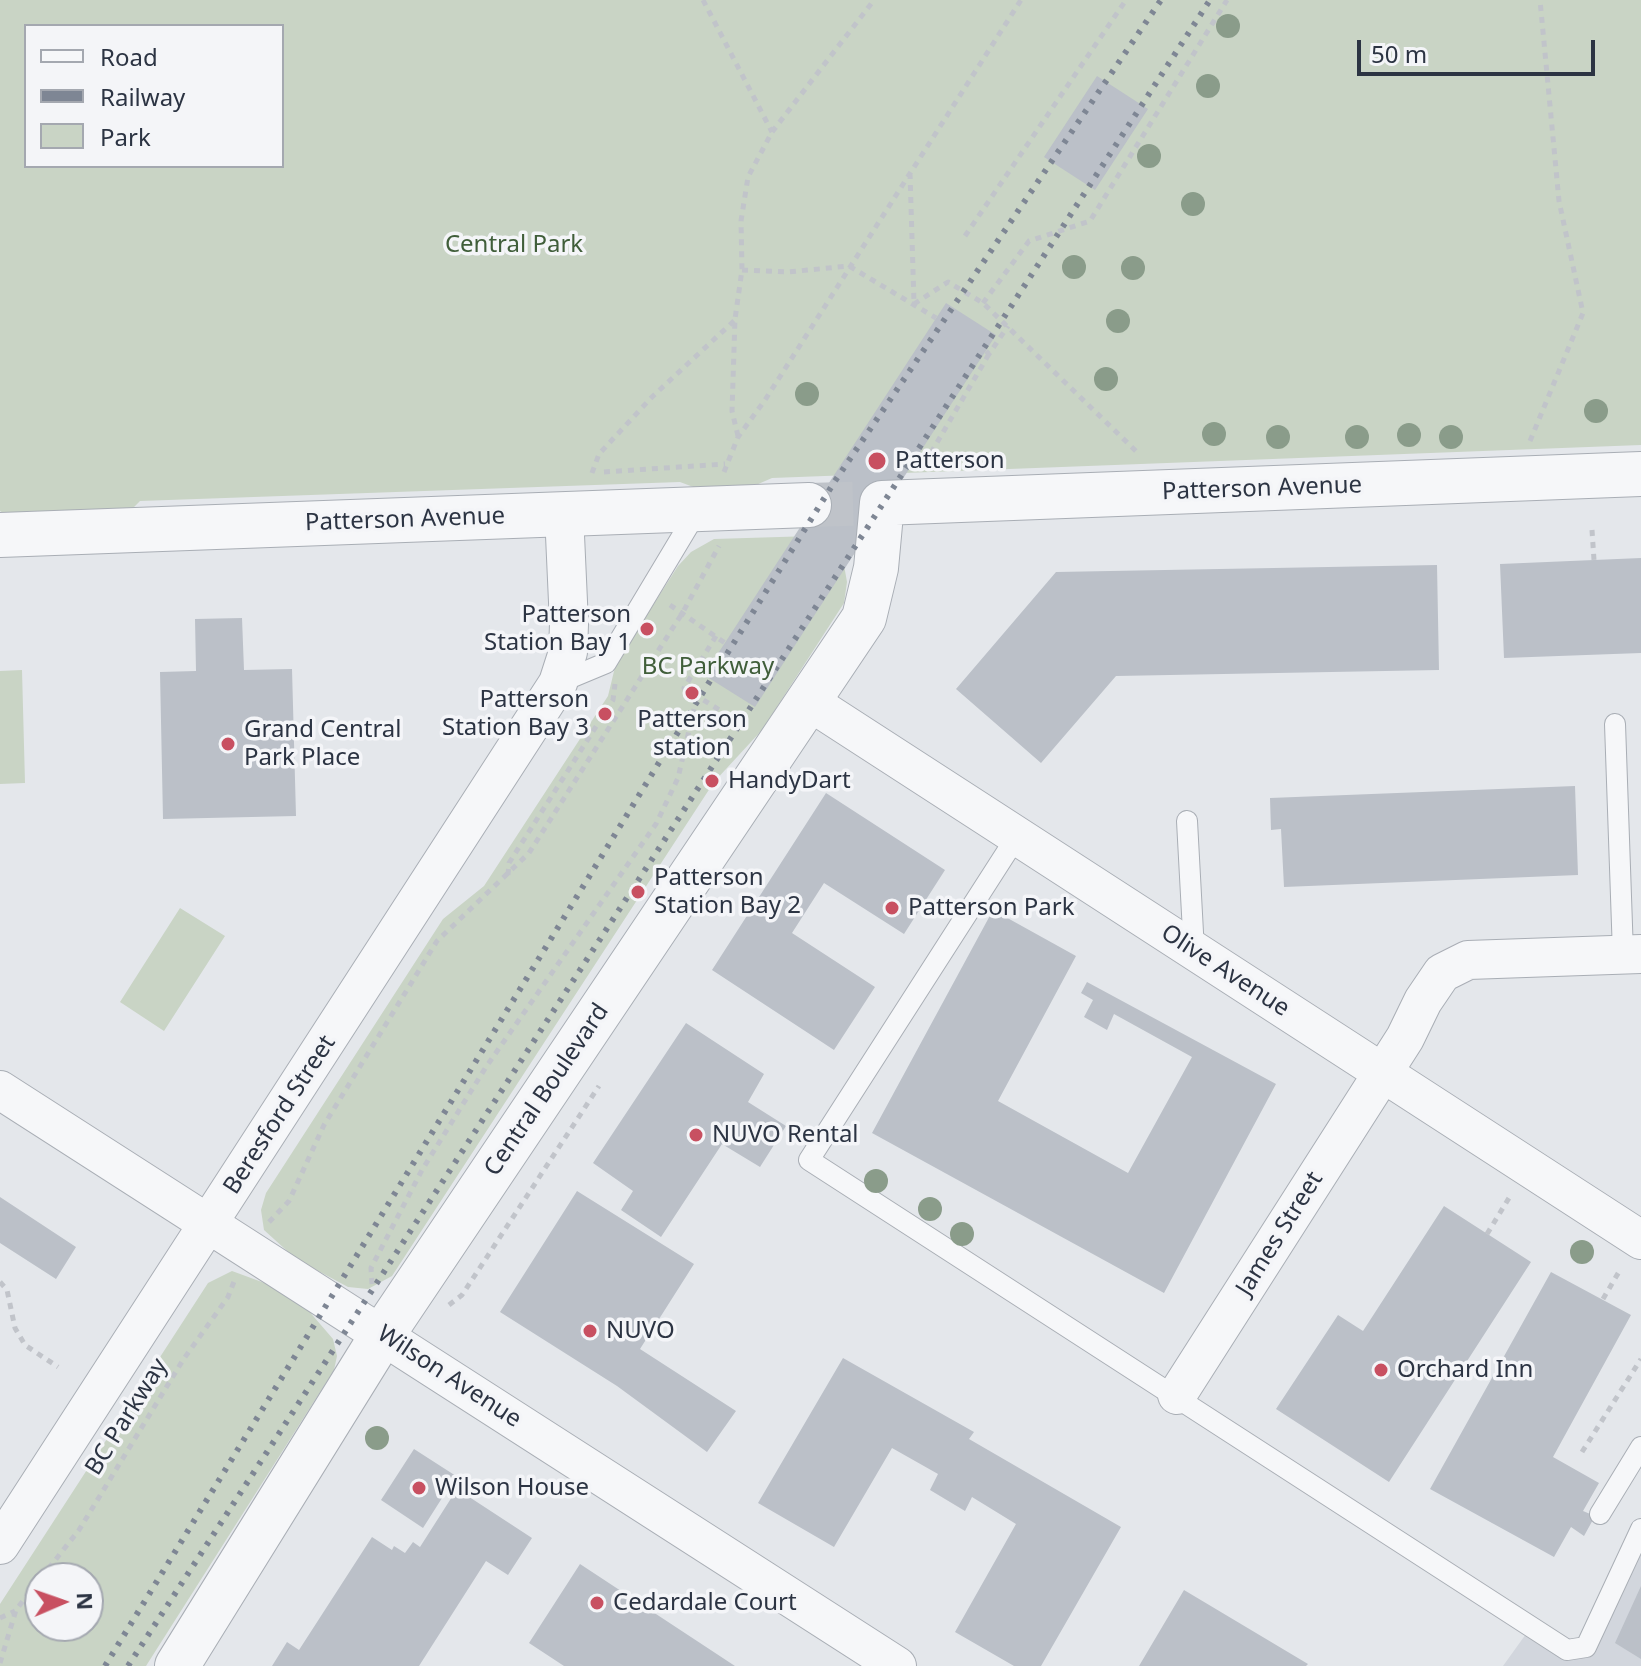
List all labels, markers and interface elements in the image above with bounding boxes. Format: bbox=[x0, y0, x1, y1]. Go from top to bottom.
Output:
legend bbox=[24, 24, 284, 168]
scale bar bbox=[1361, 24, 1599, 74]
text: 50 m bbox=[1371, 37, 1427, 70]
text: Road bbox=[100, 40, 158, 73]
text: Railway bbox=[100, 80, 185, 113]
text: Park bbox=[100, 120, 151, 153]
park label: Central Park bbox=[445, 231, 583, 259]
place label: Patterson bbox=[895, 447, 1005, 475]
marker: Patterson bbox=[866, 450, 888, 472]
street label: Patterson Avenue bbox=[1162, 471, 1362, 507]
street label: Patterson Avenue bbox=[305, 502, 505, 538]
place label: Patterson Station Bay 1 bbox=[484, 601, 631, 657]
marker: Patterson Station Bay 1 bbox=[638, 620, 656, 638]
park label: BC Parkway bbox=[642, 653, 774, 681]
marker: Patterson station bbox=[683, 684, 701, 702]
place label: Patterson Station Bay 3 bbox=[442, 686, 589, 742]
marker: Patterson Station Bay 3 bbox=[596, 705, 614, 723]
place label: Patterson station bbox=[637, 706, 747, 762]
place label: Grand Central Park Place bbox=[244, 716, 401, 772]
marker: Grand Central Park Place bbox=[219, 735, 237, 753]
place label: HandyDart bbox=[728, 767, 851, 795]
marker: HandyDart bbox=[703, 772, 721, 790]
place label: Patterson Station Bay 2 bbox=[654, 864, 801, 920]
marker: Patterson Station Bay 2 bbox=[629, 883, 647, 901]
place label: Patterson Park bbox=[908, 894, 1075, 922]
marker: Patterson Park bbox=[883, 899, 901, 917]
street label: Olive Avenue bbox=[1155, 919, 1295, 1023]
street label: Central Boulevard bbox=[479, 998, 615, 1182]
street label: Beresford Street bbox=[218, 1030, 342, 1200]
place label: NUVO Rental bbox=[712, 1121, 859, 1149]
marker: NUVO Rental bbox=[687, 1126, 705, 1144]
street label: James Street bbox=[1230, 1167, 1330, 1301]
place label: NUVO bbox=[606, 1317, 675, 1345]
street label: Wilson Avenue bbox=[372, 1320, 526, 1434]
marker: NUVO bbox=[581, 1322, 599, 1340]
street label: BC Parkway bbox=[80, 1353, 174, 1481]
place label: Orchard Inn bbox=[1397, 1356, 1533, 1384]
marker: Orchard Inn bbox=[1372, 1361, 1390, 1379]
place label: Wilson House bbox=[435, 1474, 589, 1502]
marker: Wilson House bbox=[410, 1479, 428, 1497]
north arrow bbox=[24, 1562, 104, 1642]
place label: Cedardale Court bbox=[613, 1589, 797, 1617]
text: N bbox=[71, 1592, 101, 1611]
marker: Cedardale Court bbox=[588, 1594, 606, 1612]

